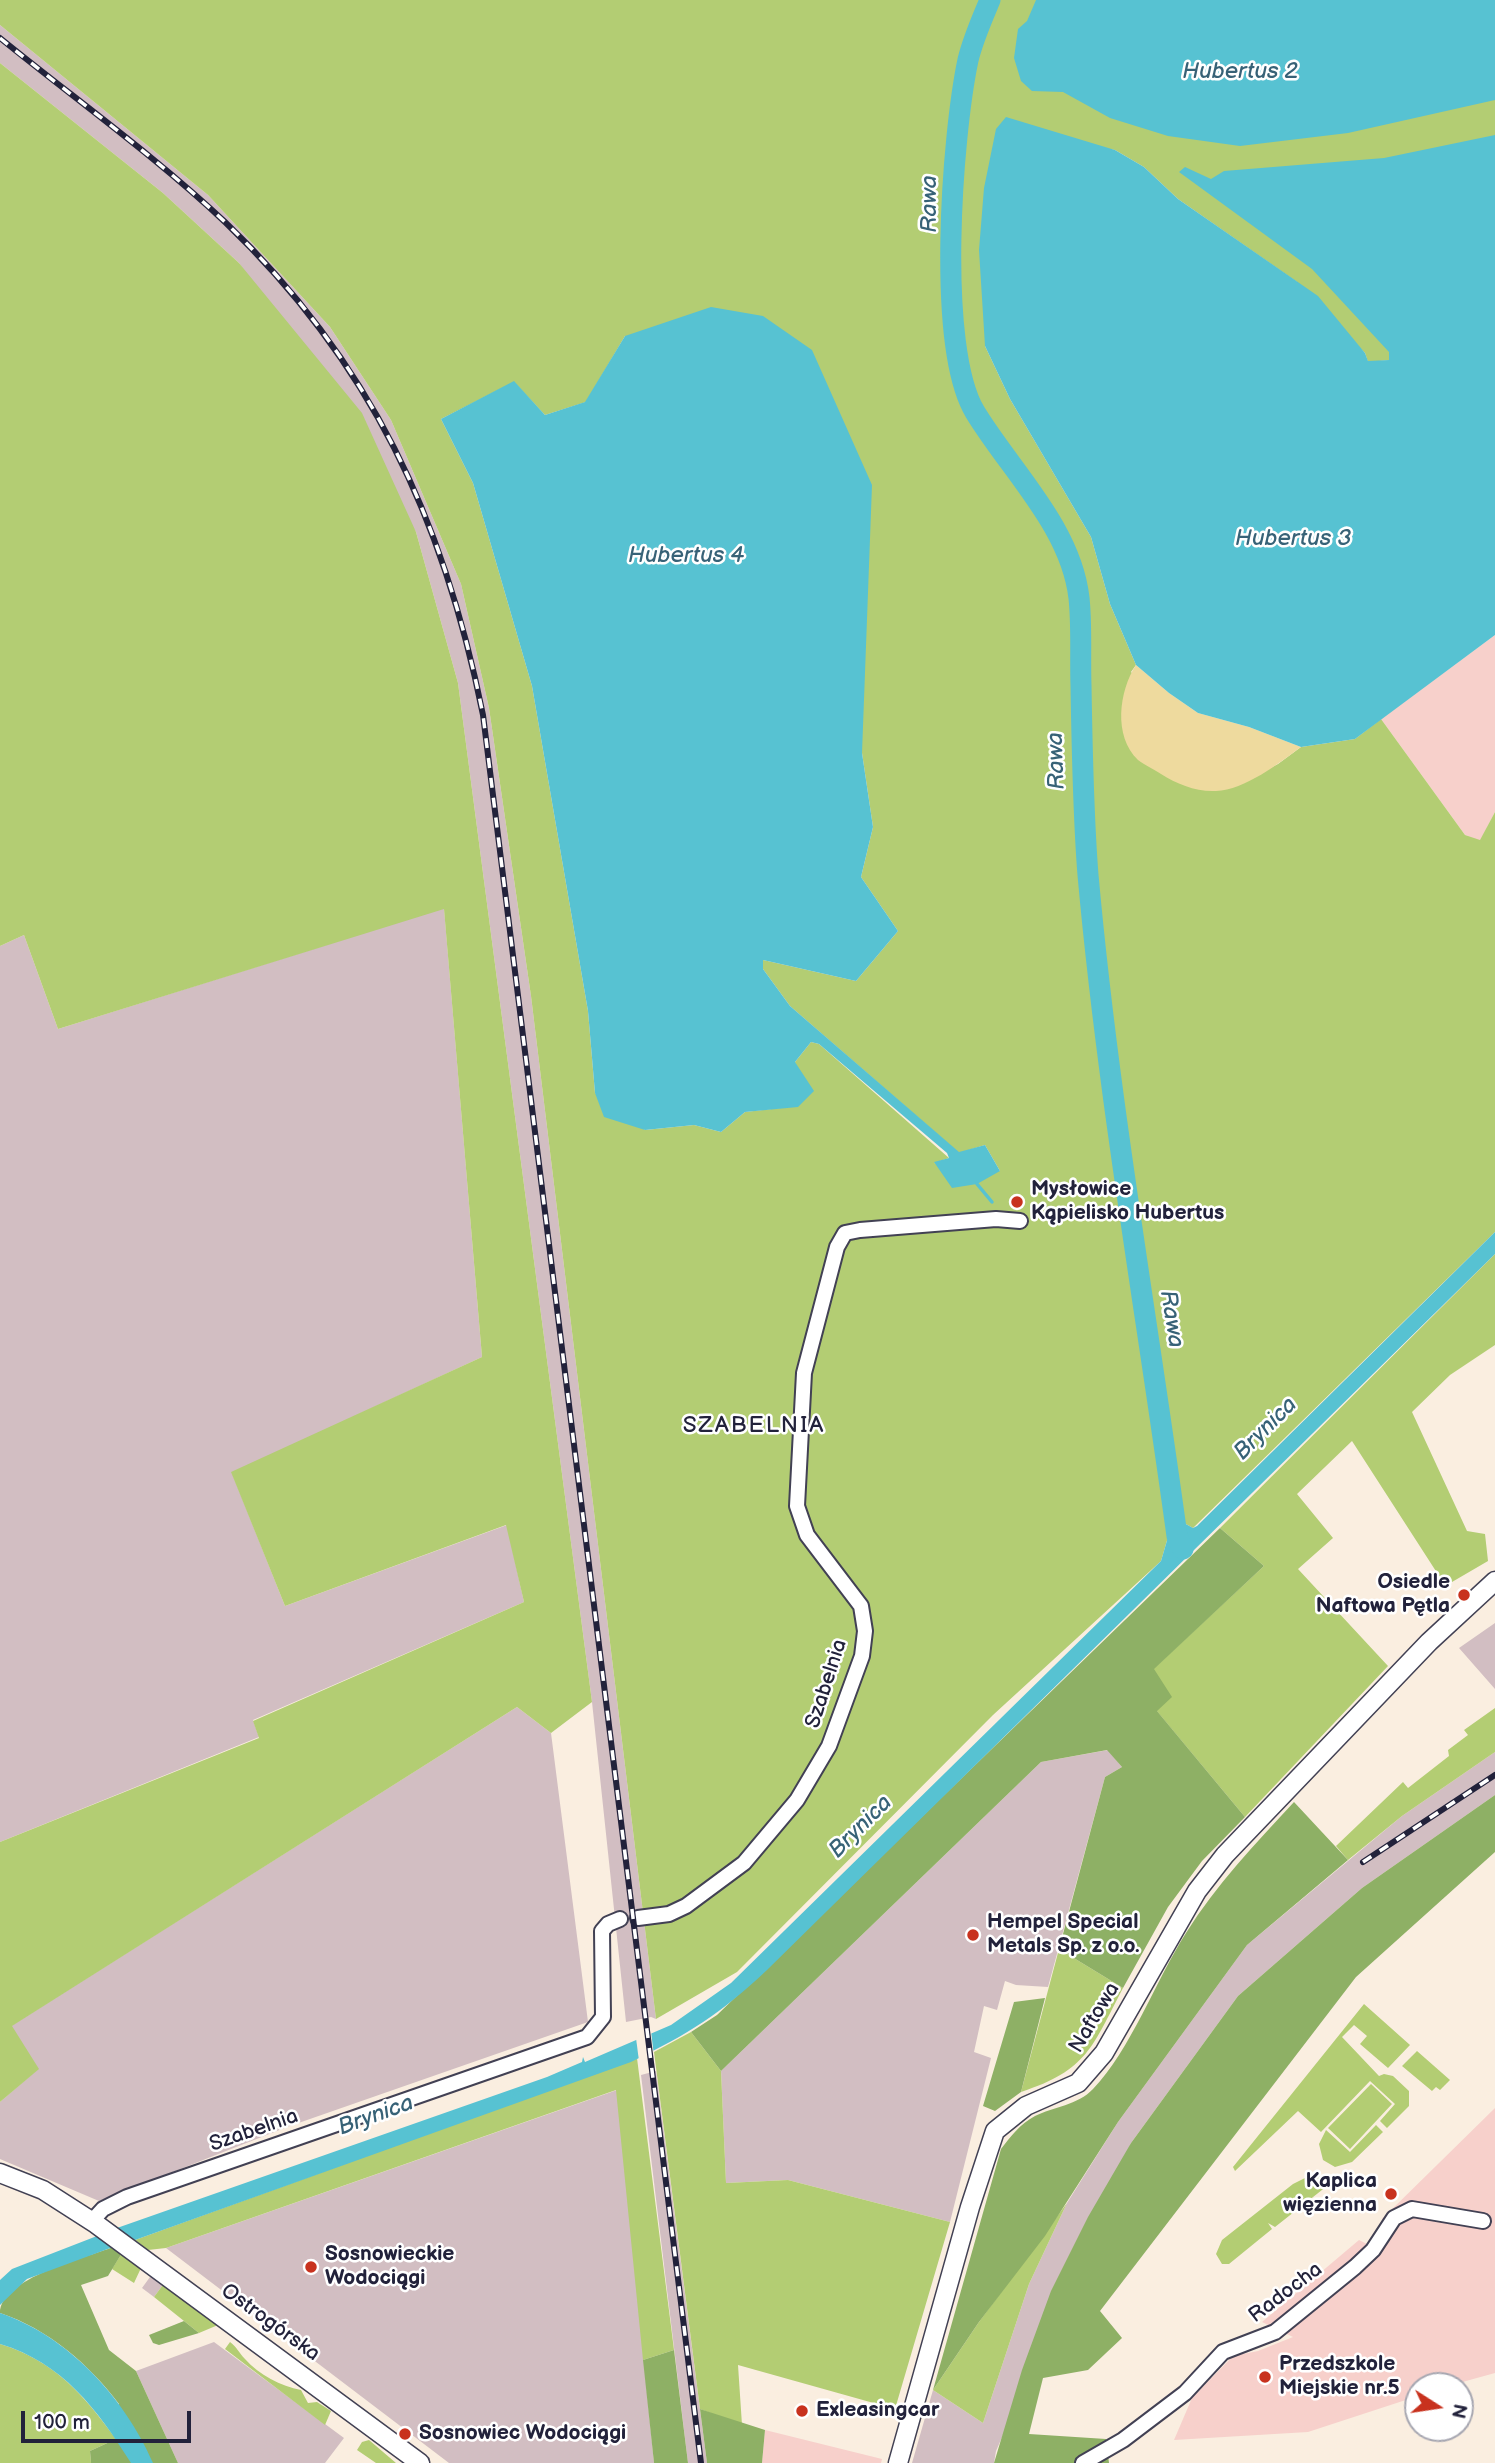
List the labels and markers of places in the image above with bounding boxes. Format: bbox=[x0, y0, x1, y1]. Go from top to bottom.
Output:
place label: Mysłowice Kąpielisko Hubertus bbox=[1031, 1177, 1224, 1227]
marker: Mysłowice Kąpielisko Hubertus bbox=[1009, 1194, 1025, 1210]
place label: Osiedle Naftowa Pętla bbox=[1316, 1570, 1450, 1620]
marker: Osiedle Naftowa Pętla bbox=[1456, 1587, 1472, 1603]
place label: Hempel Special Metals Sp. z o.o. bbox=[987, 1910, 1140, 1960]
marker: Hempel Special Metals Sp. z o.o. bbox=[965, 1927, 981, 1943]
place label: Kaplica więzienna bbox=[1283, 2169, 1377, 2219]
marker: Kaplica więzienna bbox=[1383, 2186, 1399, 2202]
place label: Sosnowieckie Wodociągi bbox=[325, 2242, 454, 2292]
marker: Sosnowieckie Wodociągi bbox=[303, 2259, 319, 2275]
place label: Przedszkole Miejskie nr.5 bbox=[1279, 2352, 1400, 2402]
marker: Przedszkole Miejskie nr.5 bbox=[1257, 2369, 1273, 2385]
place label: Exleasingcar bbox=[816, 2398, 939, 2424]
marker: Exleasingcar bbox=[794, 2403, 810, 2419]
place label: Sosnowiec Wodociągi bbox=[419, 2421, 626, 2447]
marker: Sosnowiec Wodociągi bbox=[397, 2426, 413, 2442]

